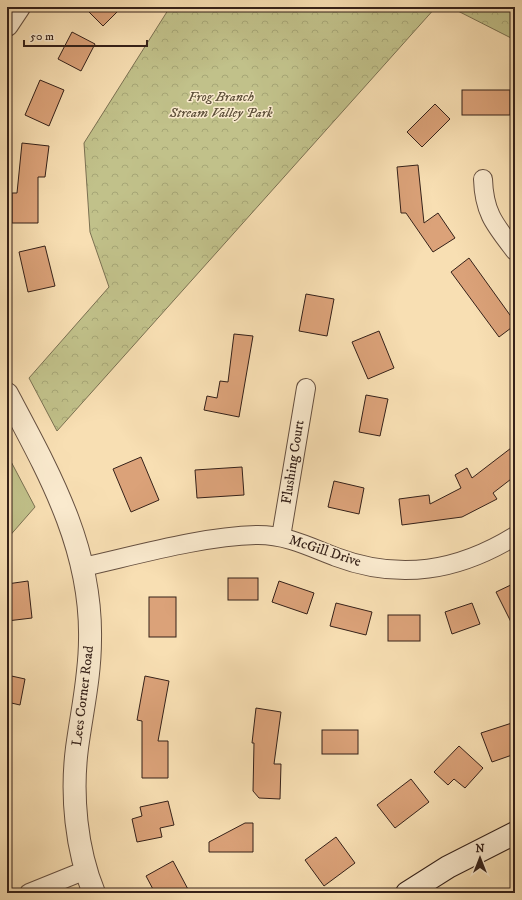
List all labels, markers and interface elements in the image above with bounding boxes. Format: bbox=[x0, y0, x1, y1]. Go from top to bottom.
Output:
scale bar bbox=[24, 22, 147, 48]
text: 50 m bbox=[30, 29, 54, 44]
park label: Frog Branch Stream Valley Park bbox=[168, 88, 273, 122]
street label: Flushing Court bbox=[277, 418, 309, 505]
street label: McGill Drive bbox=[287, 531, 363, 571]
street label: Lees Corner Road bbox=[68, 645, 98, 747]
north arrow bbox=[460, 838, 500, 878]
text: N bbox=[475, 842, 485, 856]

